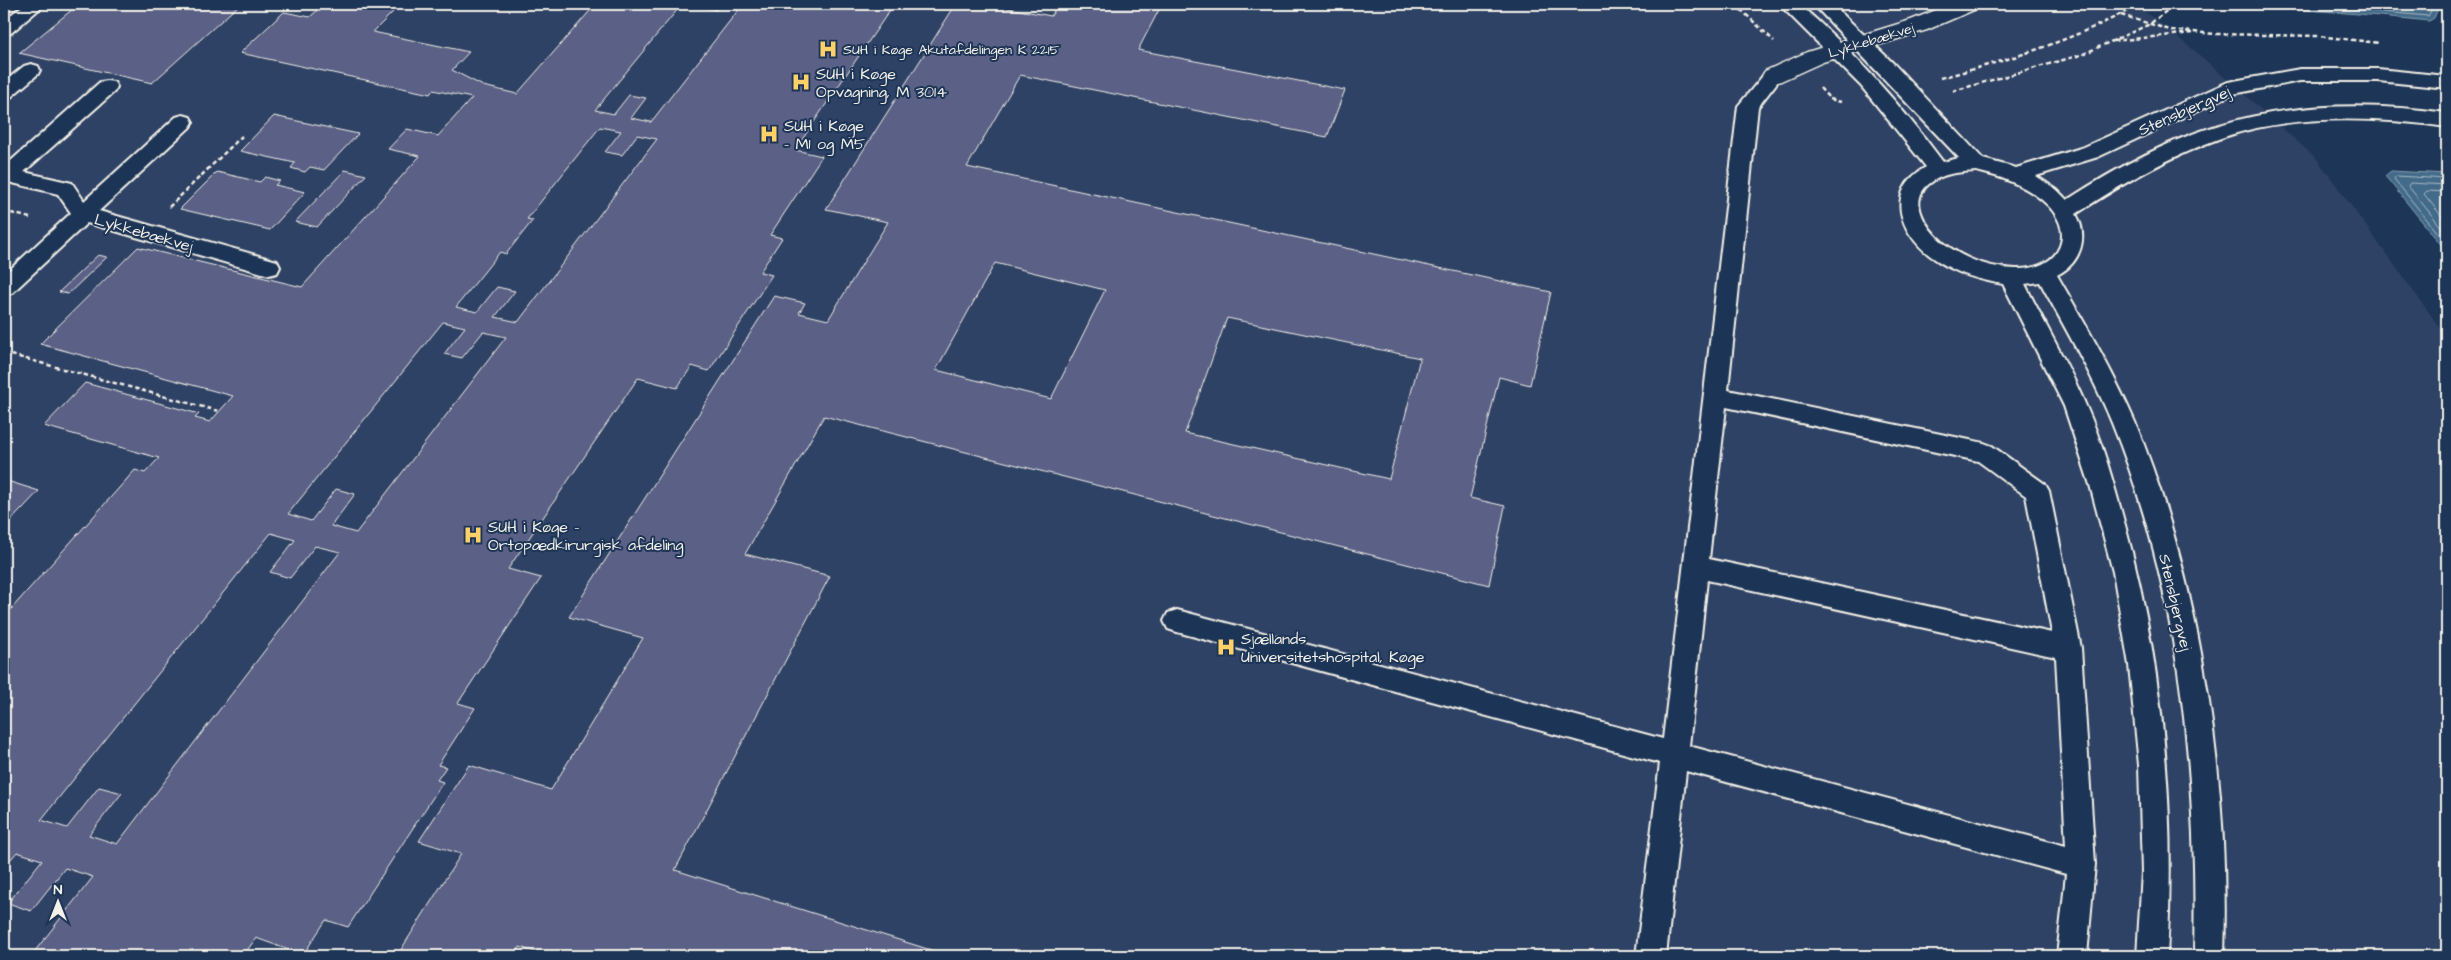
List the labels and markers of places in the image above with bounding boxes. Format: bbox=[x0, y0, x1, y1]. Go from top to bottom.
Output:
hospital icon: SUH i Køge Akutafdelingen K 2215 bbox=[817, 38, 839, 60]
place label: SUH i Køge Akutafdelingen K 2215 bbox=[843, 40, 1060, 60]
place label: SUH i Køge Opvågning, M 3014 bbox=[816, 63, 947, 104]
hospital icon: SUH i Køge Opvågning, M 3014 bbox=[790, 71, 812, 93]
place label: SUH i Køge - M1 og M5 bbox=[784, 115, 866, 156]
hospital icon: SUH i Køge - M1 og M5 bbox=[758, 123, 780, 145]
place label: SUH i Køge - Ortopædkirurgisk afdeling bbox=[488, 516, 684, 557]
hospital icon: SUH i Køge - Ortopædkirurgisk afdeling bbox=[462, 524, 484, 546]
place label: Sjællands Universitetshospital, Køge bbox=[1241, 628, 1425, 669]
hospital icon: Sjællands Universitetshospital, Køge bbox=[1215, 636, 1237, 658]

